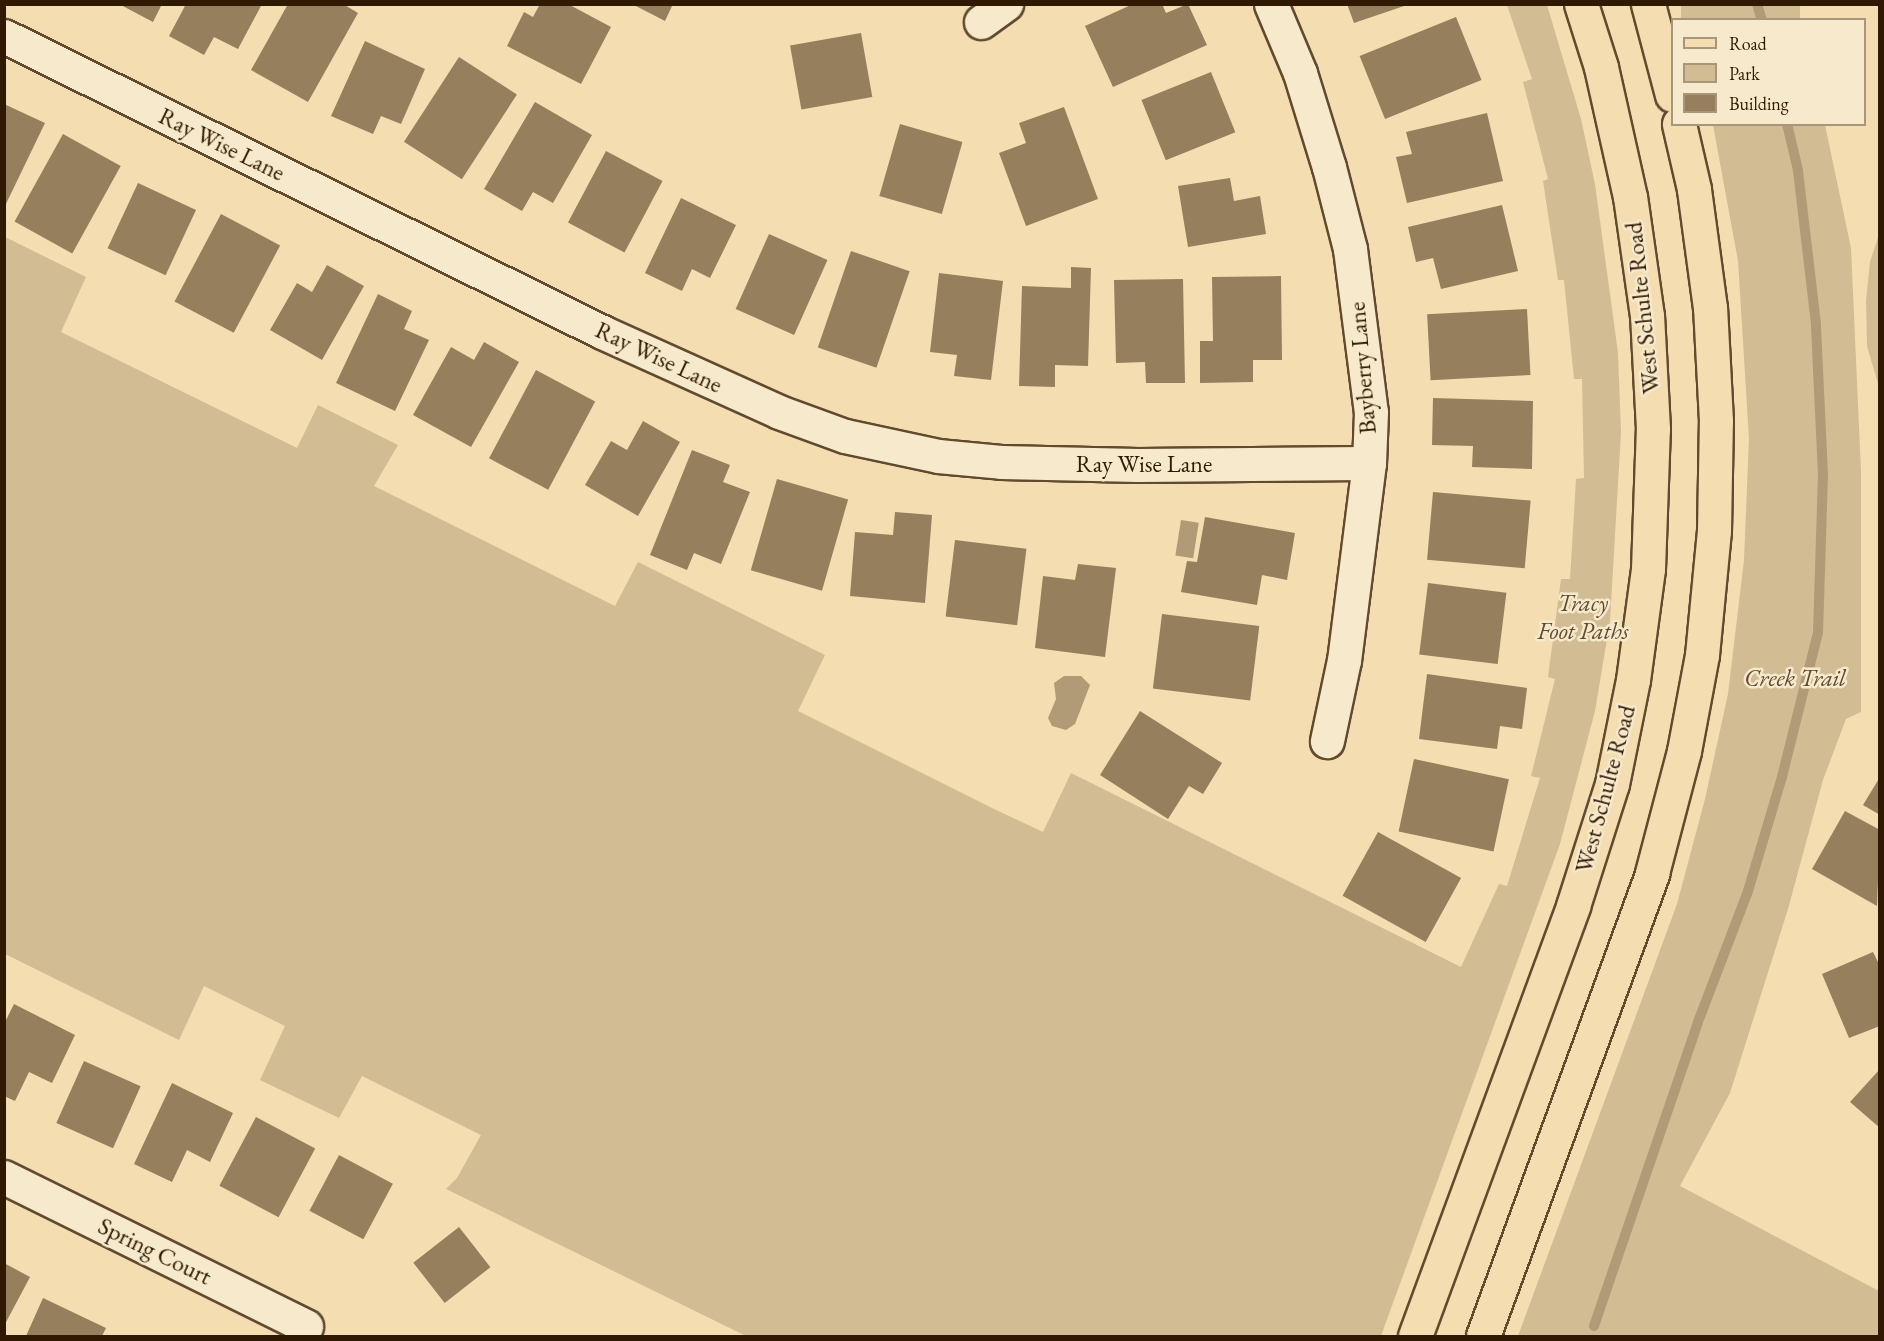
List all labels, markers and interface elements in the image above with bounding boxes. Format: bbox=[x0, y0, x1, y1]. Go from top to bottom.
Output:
legend bbox=[1671, 18, 1866, 126]
text: Road bbox=[1729, 32, 1767, 55]
text: Park bbox=[1729, 62, 1760, 85]
text: Building bbox=[1729, 92, 1789, 115]
street label: Ray Wise Lane bbox=[154, 101, 290, 187]
street label: West Schulte Road bbox=[1619, 221, 1665, 395]
street label: Bayberry Lane bbox=[1342, 301, 1382, 435]
street label: Ray Wise Lane bbox=[591, 315, 727, 399]
street label: Ray Wise Lane bbox=[1076, 450, 1212, 478]
park label: Tracy Foot Paths bbox=[1537, 589, 1629, 645]
park label: Creek Trail bbox=[1744, 664, 1846, 692]
street label: West Schulte Road bbox=[1569, 702, 1641, 876]
street label: Spring Court bbox=[94, 1211, 216, 1291]

